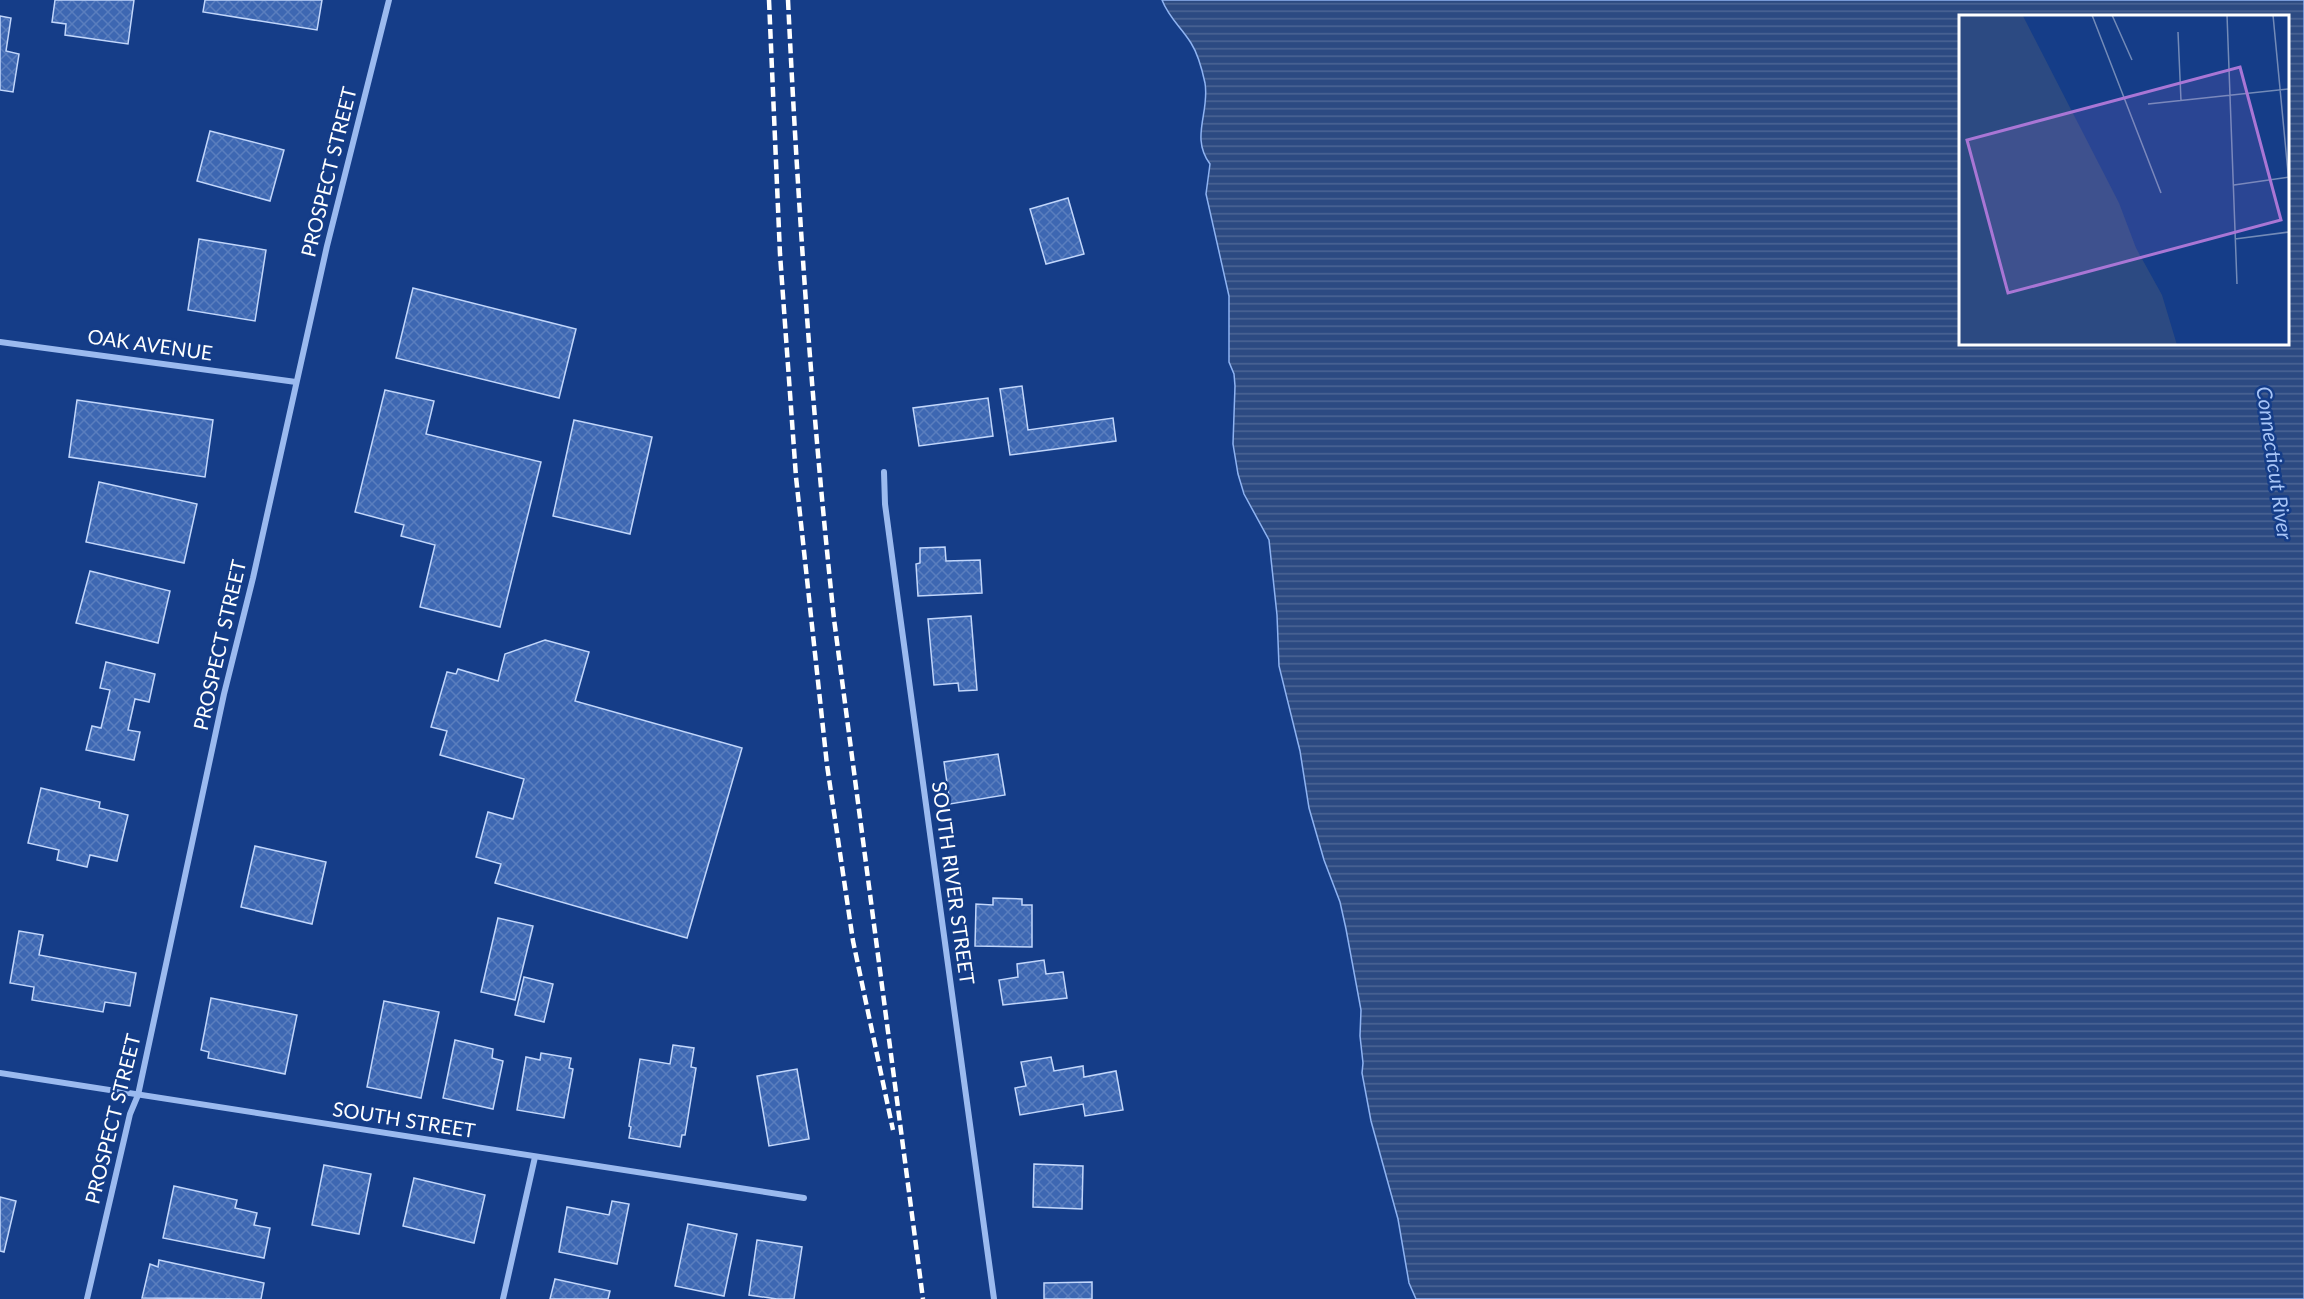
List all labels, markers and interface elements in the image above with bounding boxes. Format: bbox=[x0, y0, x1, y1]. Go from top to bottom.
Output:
inset map bbox=[1959, 15, 2289, 345]
street label: PROSPECT STREET bbox=[295, 84, 361, 259]
street label: OAK AVENUE bbox=[86, 323, 214, 365]
water label: Connecticut River bbox=[2252, 385, 2299, 542]
street label: PROSPECT STREET bbox=[188, 557, 250, 732]
street label: SOUTH RIVER STREET bbox=[928, 780, 980, 986]
street label: PROSPECT STREET bbox=[79, 1031, 145, 1206]
street label: SOUTH STREET bbox=[331, 1096, 477, 1142]

